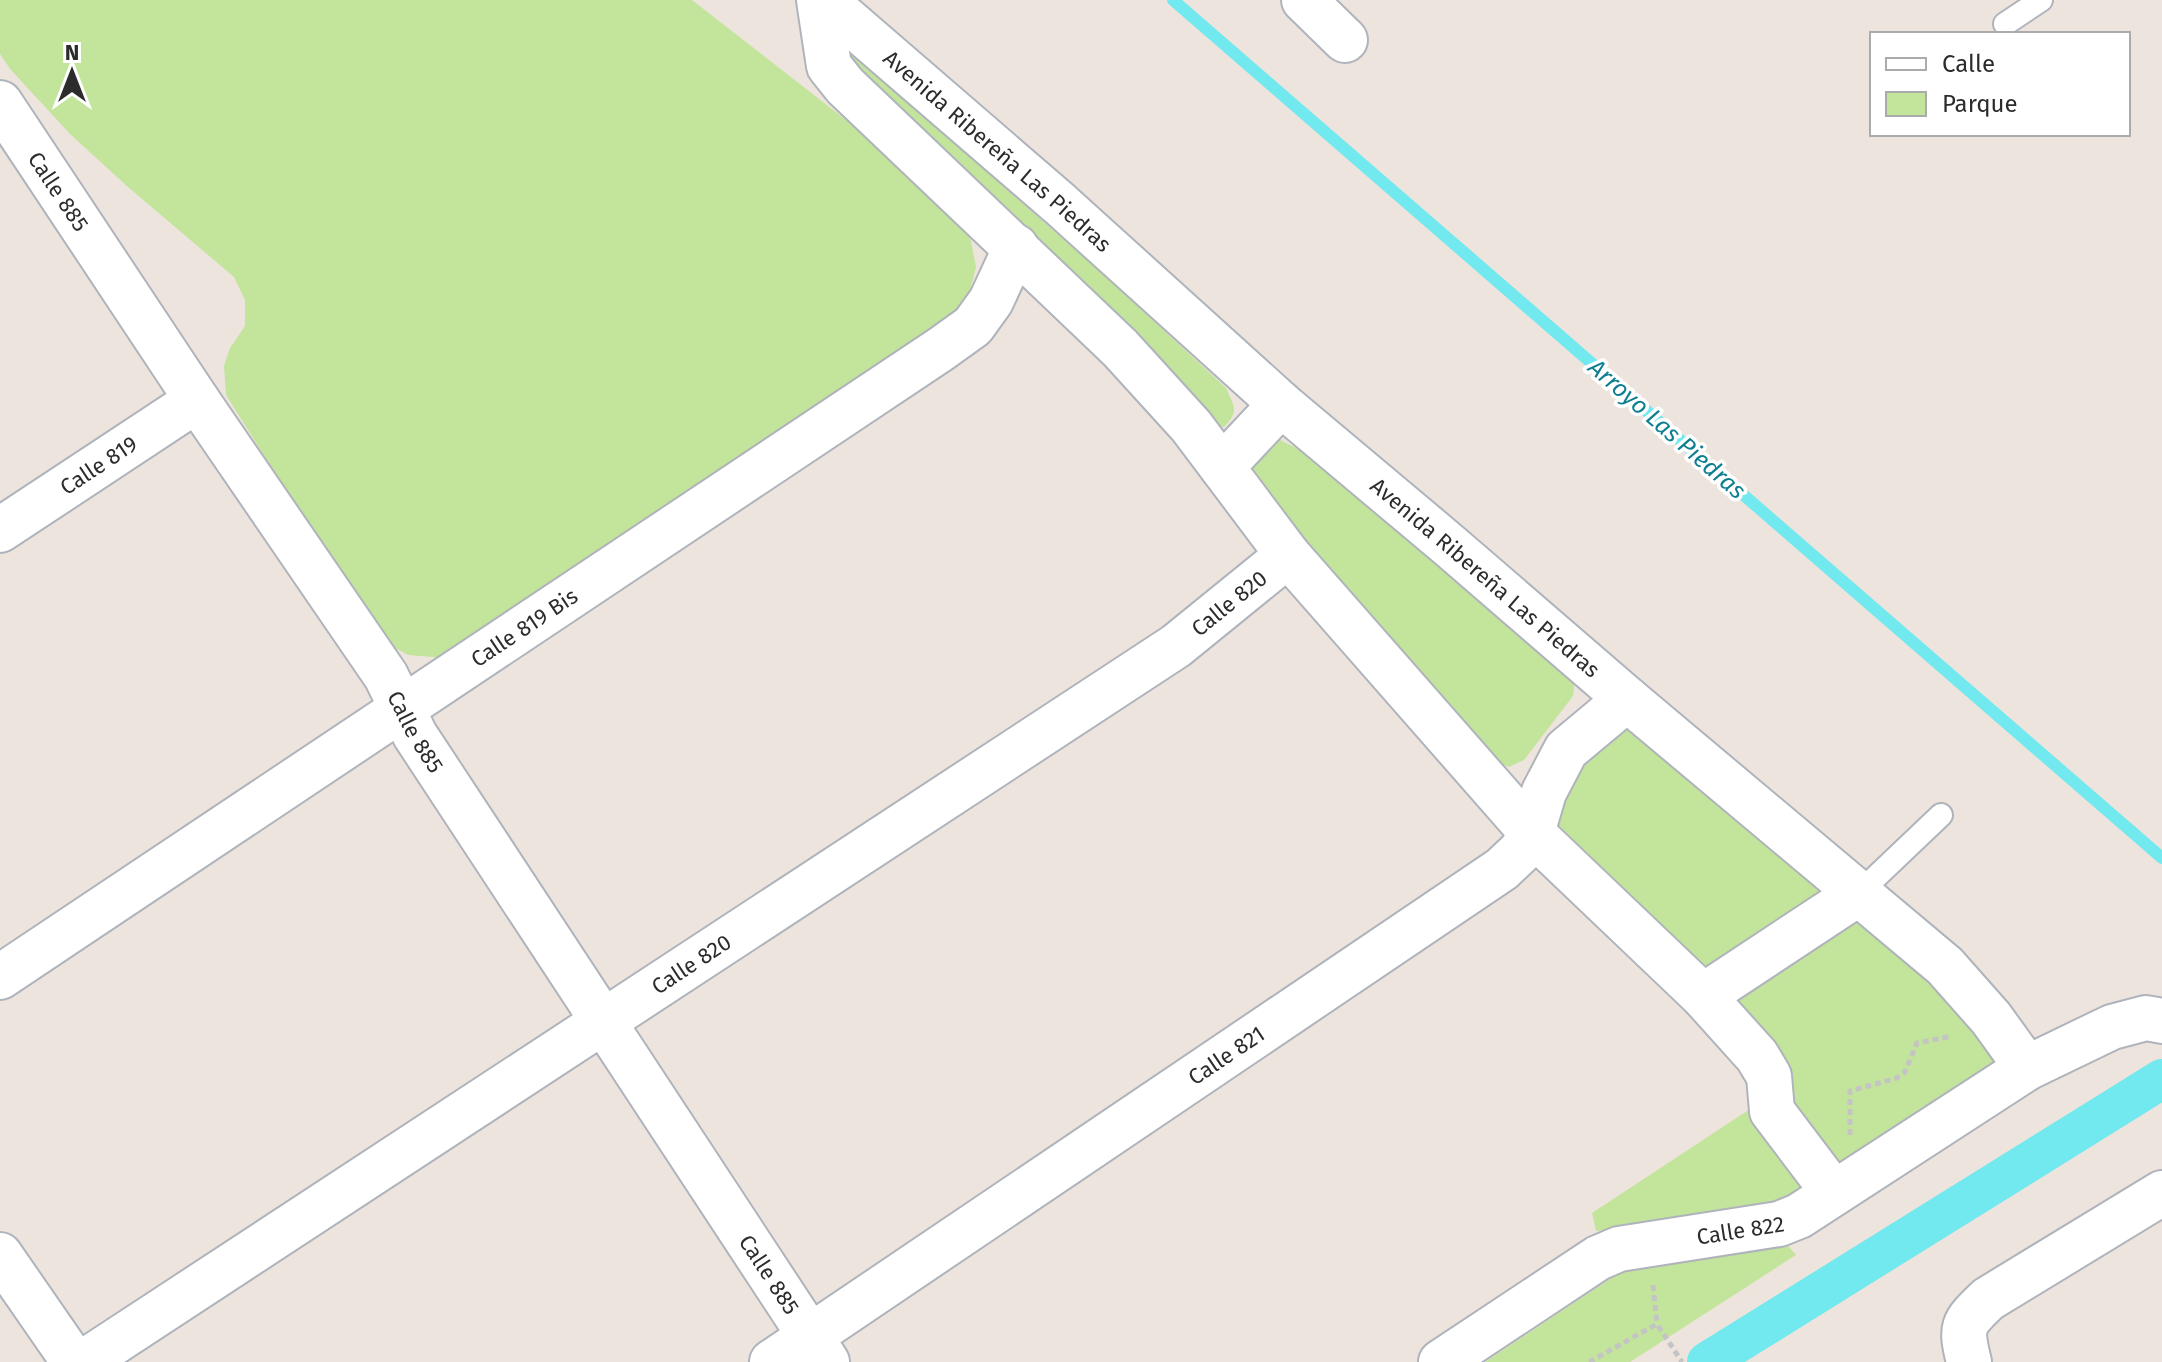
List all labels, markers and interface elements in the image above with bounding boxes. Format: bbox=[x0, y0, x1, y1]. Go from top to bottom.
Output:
north arrow bbox=[32, 32, 112, 112]
legend bbox=[1870, 32, 2130, 136]
text: N bbox=[65, 39, 79, 66]
street label: Avenida Ribereña Las Piedras bbox=[878, 45, 1117, 258]
text: Calle bbox=[1942, 50, 1995, 78]
text: Parque bbox=[1942, 90, 2018, 118]
street label: Calle 885 bbox=[22, 147, 94, 236]
water label: Arroyo Las Piedras bbox=[1582, 353, 1751, 505]
street label: Calle 819 bbox=[55, 430, 143, 501]
street label: Avenida Ribereña Las Piedras bbox=[1365, 472, 1605, 683]
street label: Calle 820 bbox=[1186, 565, 1273, 642]
street label: Calle 819 Bis bbox=[466, 582, 583, 673]
street label: Calle 885 bbox=[381, 687, 449, 778]
street label: Calle 820 bbox=[647, 928, 736, 1000]
street label: Calle 821 bbox=[1183, 1020, 1270, 1091]
street label: Calle 822 bbox=[1695, 1210, 1786, 1251]
street label: Calle 885 bbox=[733, 1230, 805, 1320]

